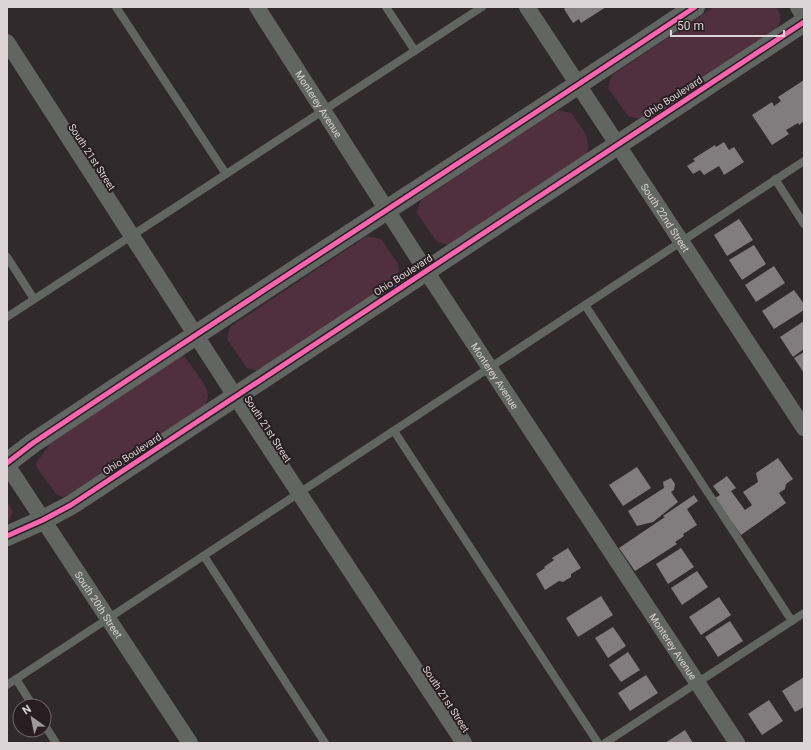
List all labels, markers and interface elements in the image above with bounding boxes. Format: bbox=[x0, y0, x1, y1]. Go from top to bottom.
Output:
scale bar bbox=[671, 12, 784, 38]
text: 50 m bbox=[677, 19, 704, 33]
street label: Monterey Avenue bbox=[294, 68, 344, 139]
street label: Ohio Boulevard bbox=[642, 74, 704, 120]
street label: South 21st Street bbox=[66, 122, 118, 192]
street label: South 22nd Street bbox=[639, 181, 692, 254]
street label: Ohio Boulevard bbox=[372, 252, 434, 298]
street label: Monterey Avenue bbox=[469, 341, 521, 411]
street label: South 21st Street bbox=[242, 394, 294, 464]
street label: Ohio Boulevard bbox=[101, 431, 163, 477]
street label: South 20th Street bbox=[73, 569, 125, 640]
street label: Monterey Avenue bbox=[648, 611, 699, 682]
street label: South 21st Street bbox=[420, 664, 472, 734]
north arrow bbox=[12, 698, 52, 738]
text: N bbox=[20, 702, 34, 718]

